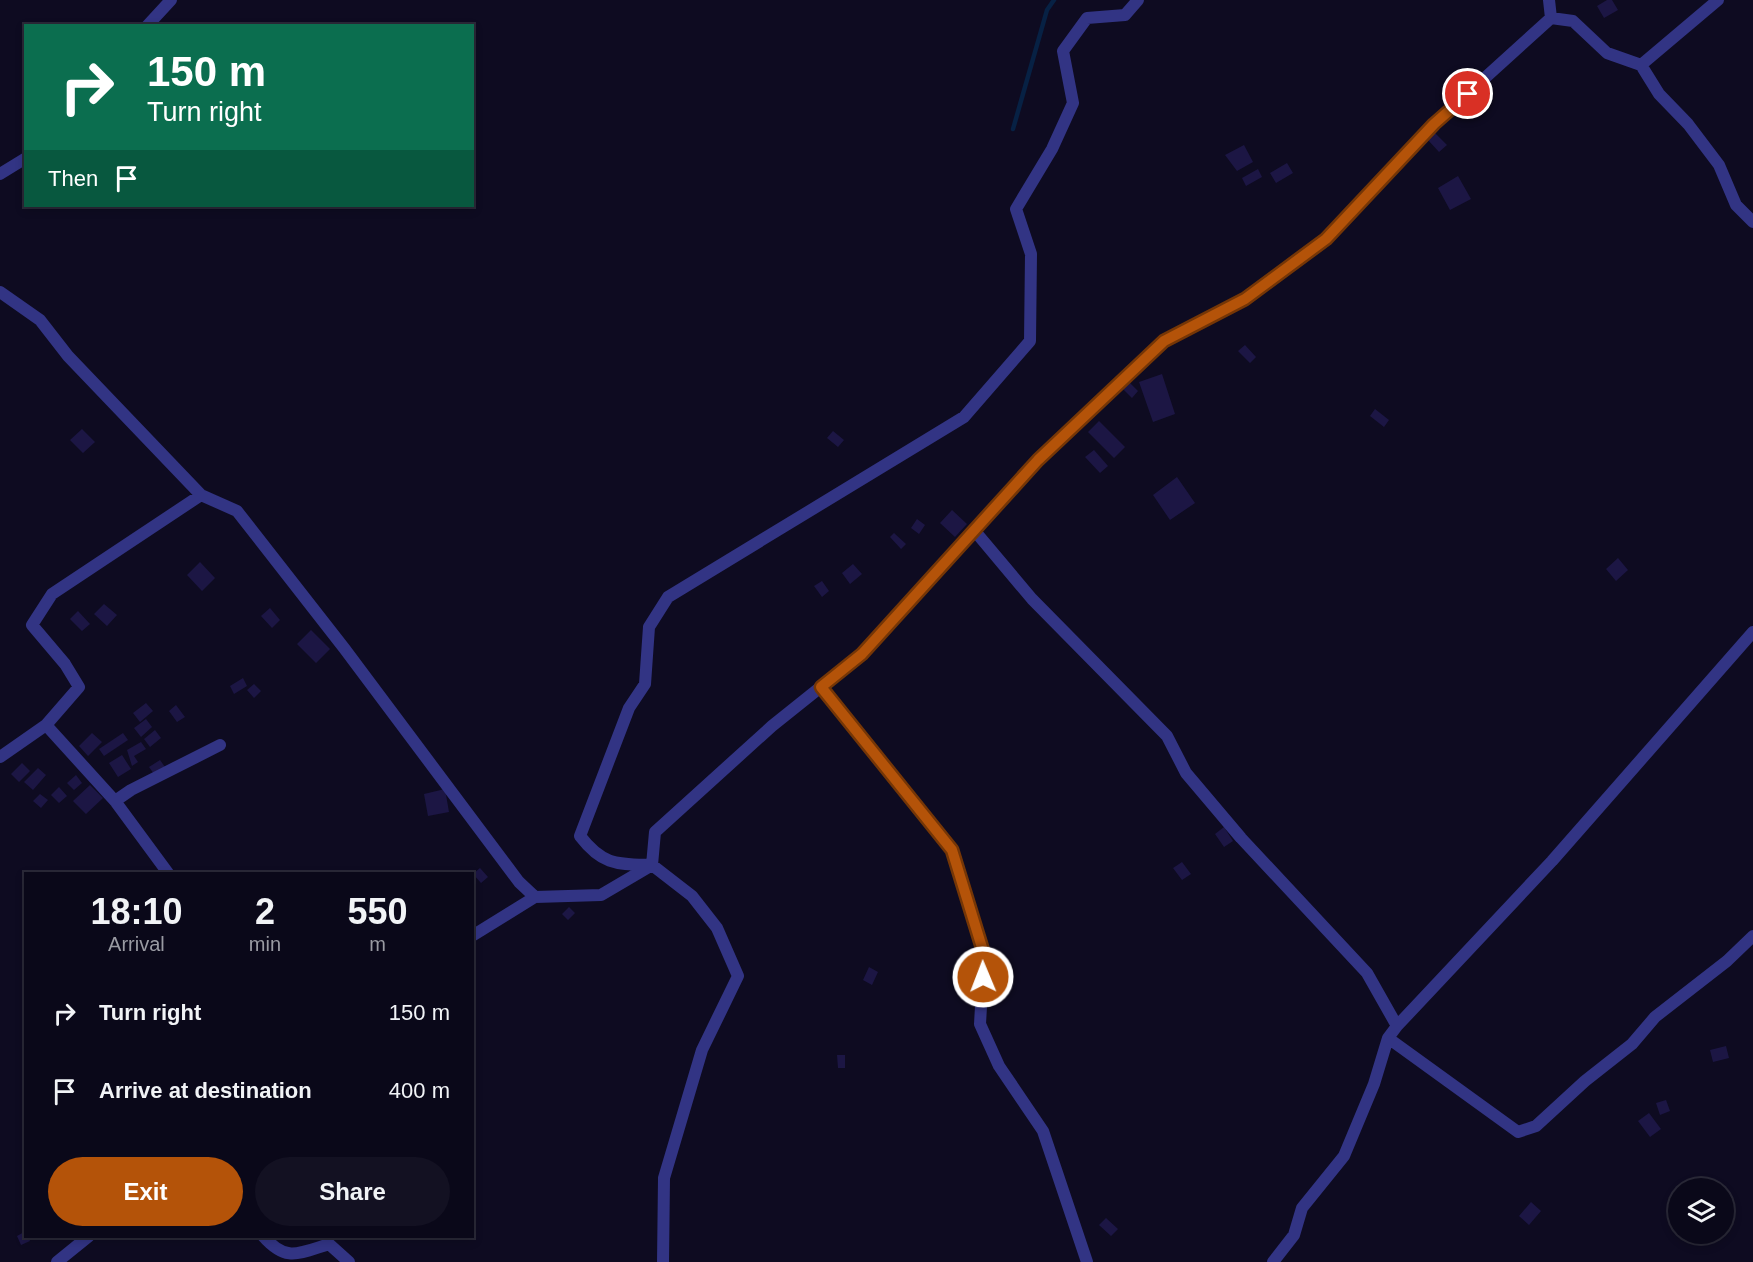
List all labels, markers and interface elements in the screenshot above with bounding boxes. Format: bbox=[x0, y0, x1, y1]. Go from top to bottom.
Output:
icon: right bbox=[48, 48, 126, 126]
text: 150 m bbox=[147, 48, 266, 95]
pin bbox=[1442, 68, 1493, 119]
icon: arrive bbox=[1451, 77, 1484, 110]
text: Turn right bbox=[147, 97, 262, 127]
icon: arrive bbox=[110, 162, 143, 195]
text: Then bbox=[48, 166, 98, 191]
text: 18:10 bbox=[90, 891, 182, 932]
text: 2 bbox=[255, 891, 275, 932]
text: 550 bbox=[347, 891, 408, 932]
text: Arrival bbox=[108, 933, 165, 955]
text: min bbox=[249, 933, 281, 955]
text: m bbox=[369, 933, 386, 955]
position arrow bbox=[951, 945, 1015, 1009]
icon: right bbox=[48, 997, 81, 1030]
text: Turn right bbox=[99, 1000, 201, 1025]
text: 150 m bbox=[389, 1000, 450, 1025]
icon: arrive bbox=[48, 1075, 81, 1108]
text: Arrive at destination bbox=[99, 1078, 312, 1103]
text: 400 m bbox=[389, 1078, 450, 1103]
button: Exit bbox=[48, 1157, 243, 1226]
button: Share bbox=[255, 1157, 450, 1226]
map controls bbox=[1668, 1178, 1734, 1244]
button: layers bbox=[1668, 1178, 1734, 1244]

